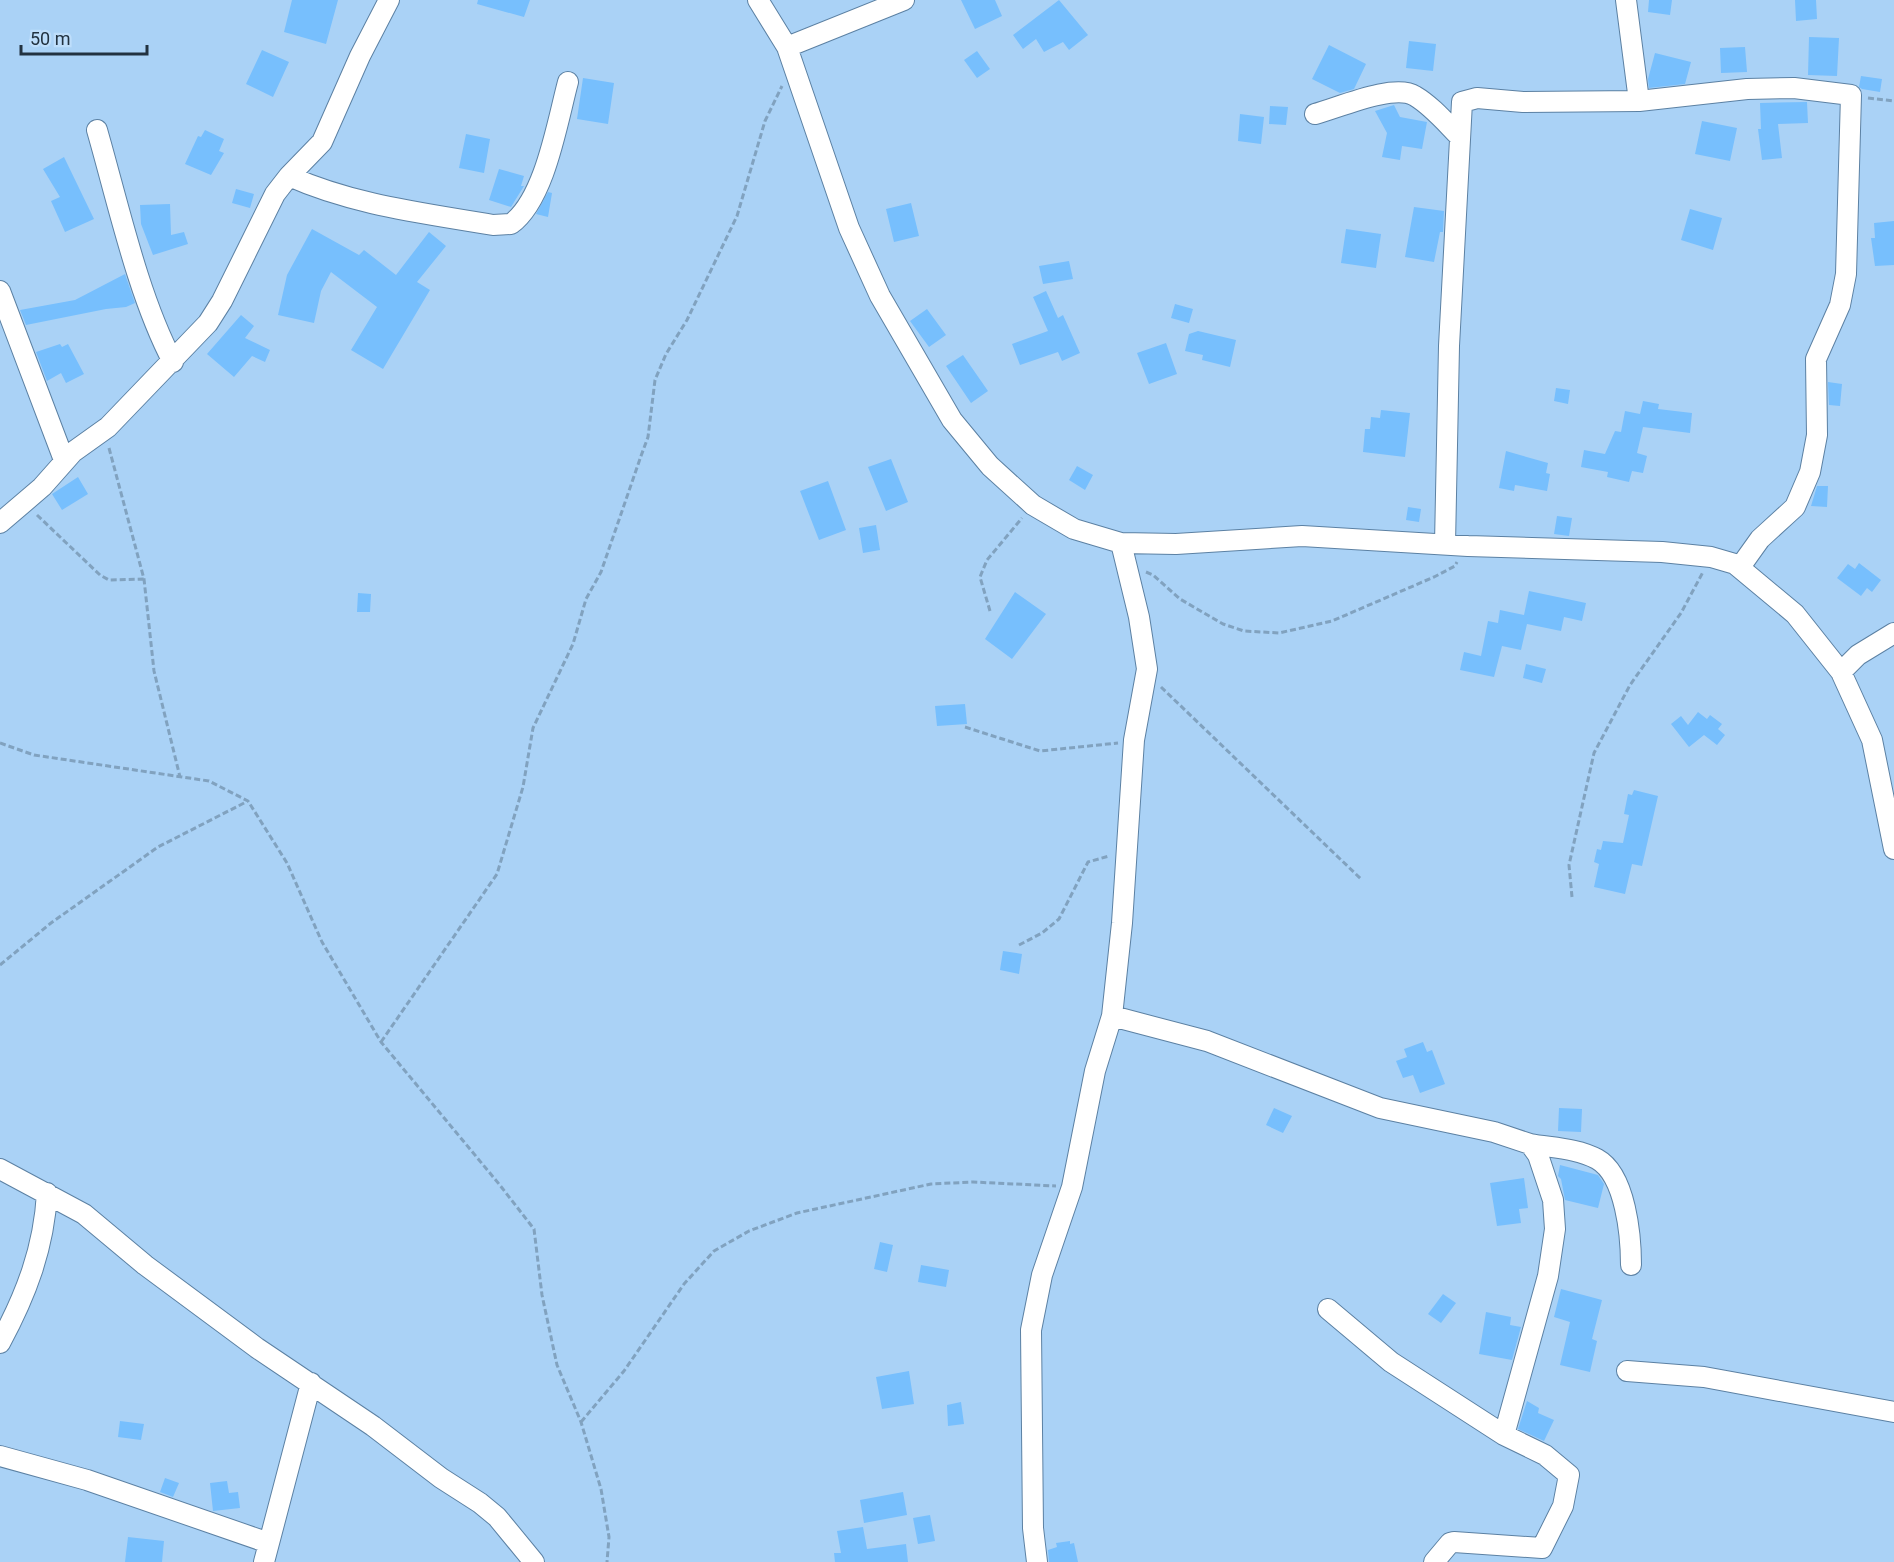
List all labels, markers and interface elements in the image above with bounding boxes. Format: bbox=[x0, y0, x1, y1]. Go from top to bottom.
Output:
scale bar bbox=[21, 18, 147, 56]
text: 50 m bbox=[30, 28, 70, 49]

